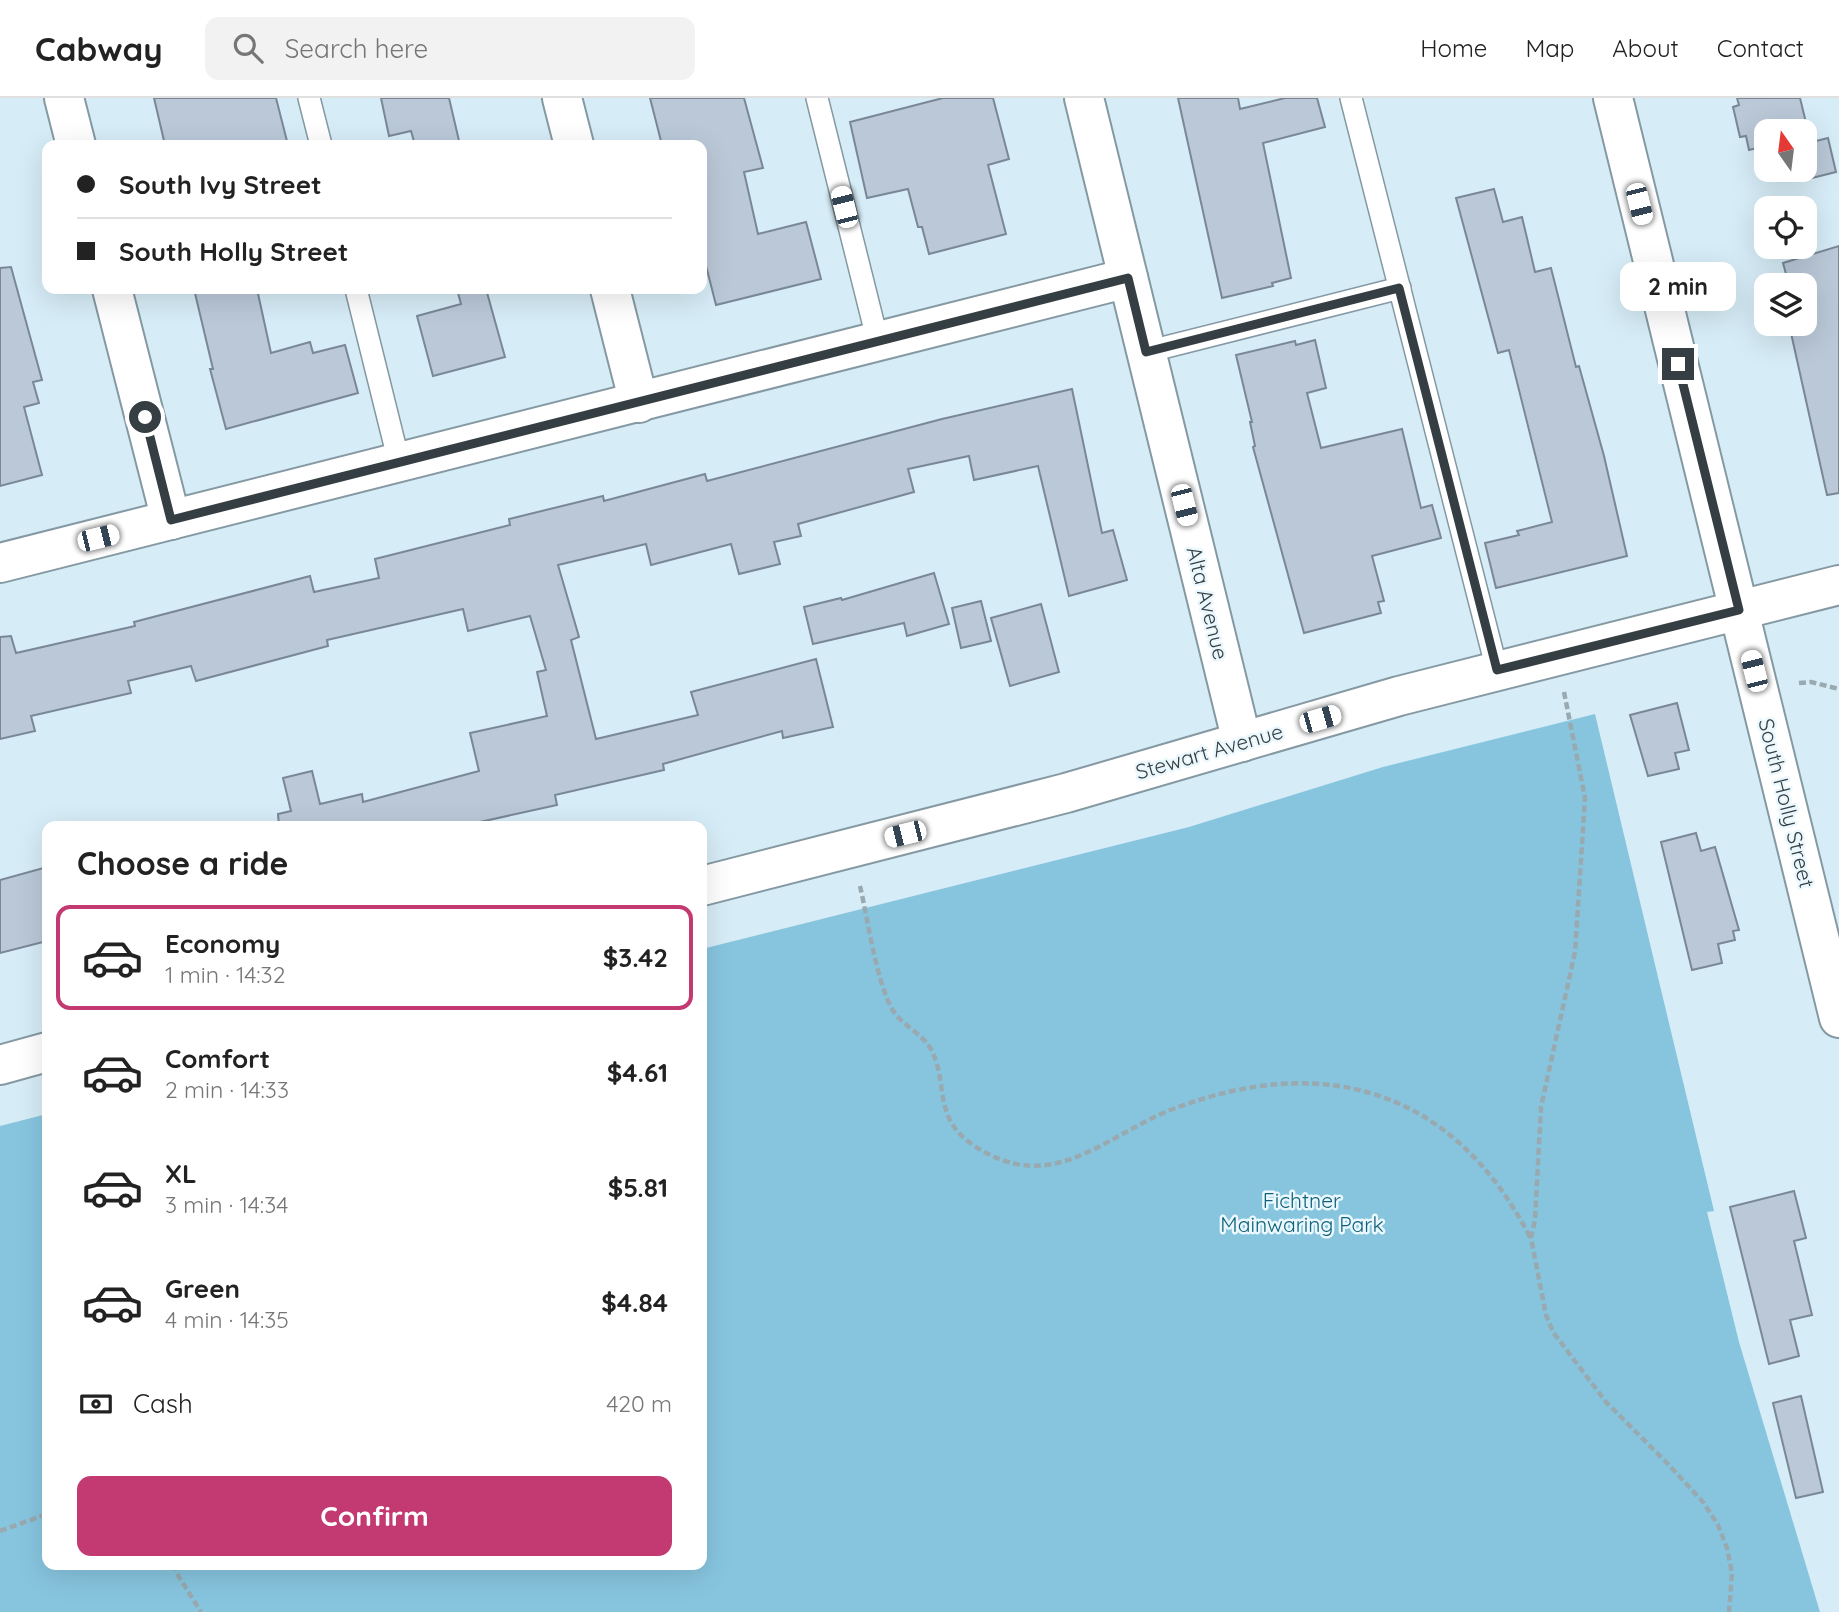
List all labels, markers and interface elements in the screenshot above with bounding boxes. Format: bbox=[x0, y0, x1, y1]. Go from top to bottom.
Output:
search box bbox=[205, 17, 695, 80]
text: Cabway bbox=[35, 28, 163, 69]
icon: search bbox=[229, 29, 267, 67]
text: Search here bbox=[285, 32, 428, 65]
text: Home bbox=[1420, 33, 1487, 63]
text: Map bbox=[1525, 33, 1574, 63]
text: About bbox=[1612, 33, 1679, 63]
text: Contact bbox=[1717, 33, 1804, 63]
north arrow bbox=[1754, 119, 1816, 182]
map controls bbox=[1754, 119, 1817, 336]
text: South Ivy Street bbox=[119, 168, 322, 201]
car bbox=[1624, 181, 1655, 227]
car bbox=[829, 184, 860, 230]
button: locate bbox=[1754, 196, 1817, 259]
text: South Holly Street bbox=[119, 235, 348, 268]
callout: 2 min bbox=[1620, 262, 1736, 312]
text: 2 min bbox=[1648, 272, 1708, 301]
button: layers bbox=[1754, 273, 1817, 336]
route end bbox=[1662, 348, 1694, 380]
route start bbox=[129, 401, 161, 433]
car bbox=[1169, 482, 1200, 528]
car bbox=[76, 523, 121, 553]
street label: Alta Avenue bbox=[1181, 544, 1235, 662]
car bbox=[1739, 648, 1770, 694]
car bbox=[1297, 703, 1344, 735]
street label: South Holly Street bbox=[1753, 716, 1821, 890]
street label: Stewart Avenue bbox=[1132, 718, 1286, 784]
car bbox=[883, 819, 928, 849]
text: Choose a ride bbox=[77, 843, 289, 883]
icon: car bbox=[81, 926, 144, 989]
text: Economy bbox=[165, 927, 280, 960]
text: $3.42 bbox=[603, 941, 668, 974]
text: 1 min · 14:32 bbox=[165, 960, 285, 989]
icon: car bbox=[81, 1041, 144, 1104]
text: Comfort bbox=[165, 1042, 270, 1075]
text: $4.61 bbox=[607, 1056, 668, 1089]
text: 2 min · 14:33 bbox=[165, 1075, 289, 1104]
icon: car bbox=[81, 1156, 144, 1219]
text: XL bbox=[165, 1157, 197, 1190]
text: $5.81 bbox=[608, 1171, 668, 1204]
park label: Fichtner Mainwaring Park bbox=[1220, 1187, 1384, 1237]
text: 3 min · 14:34 bbox=[165, 1190, 288, 1219]
icon: car bbox=[81, 1271, 144, 1334]
text: Green bbox=[165, 1272, 240, 1305]
text: $4.84 bbox=[601, 1286, 668, 1319]
text: 4 min · 14:35 bbox=[165, 1305, 289, 1334]
icon: cash bbox=[77, 1385, 115, 1423]
text: Cash bbox=[133, 1387, 193, 1420]
text: 420 m bbox=[606, 1389, 672, 1418]
button: Confirm bbox=[77, 1476, 672, 1556]

